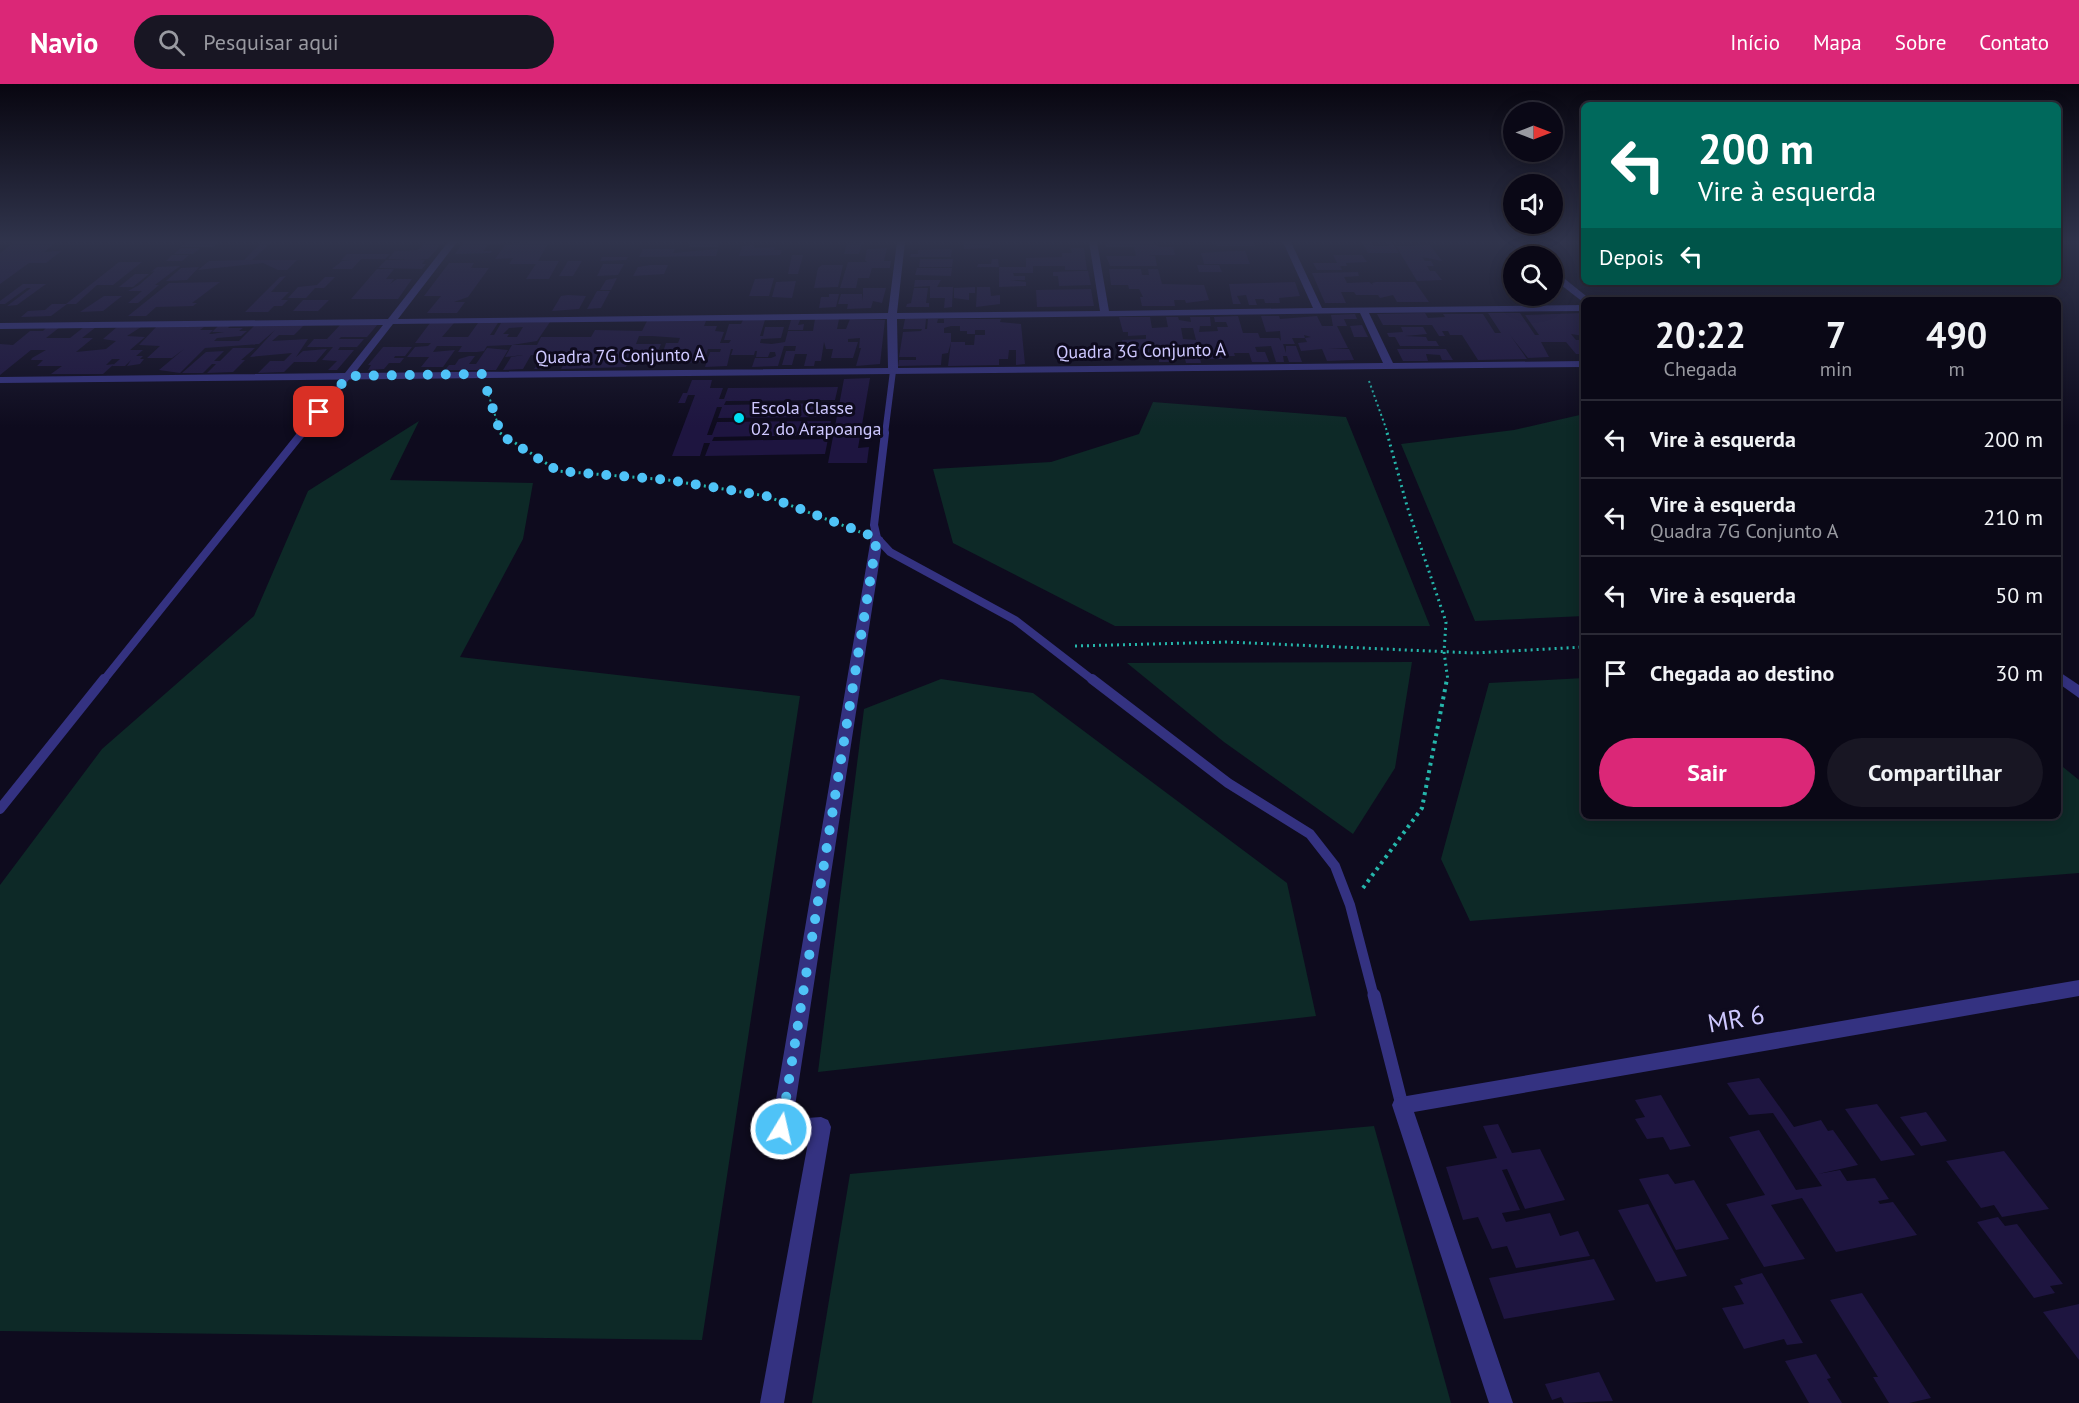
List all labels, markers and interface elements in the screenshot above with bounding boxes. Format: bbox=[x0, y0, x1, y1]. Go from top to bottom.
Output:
search box bbox=[134, 15, 554, 69]
text: Navio bbox=[30, 24, 98, 61]
icon: search bbox=[155, 26, 188, 59]
text: Pesquisar aqui bbox=[203, 28, 339, 56]
text: Início bbox=[1730, 29, 1780, 56]
text: Mapa bbox=[1813, 29, 1862, 56]
text: Sobre bbox=[1895, 29, 1946, 56]
text: Contato bbox=[1979, 29, 2049, 56]
north arrow bbox=[1503, 102, 1563, 162]
map controls bbox=[1503, 102, 1563, 306]
text: 200 m bbox=[1698, 121, 1814, 176]
icon: left bbox=[1599, 126, 1677, 204]
button: sound bbox=[1503, 174, 1563, 234]
text: Vire à esquerda bbox=[1698, 174, 1876, 208]
icon: left bbox=[1675, 240, 1708, 273]
text: Depois bbox=[1599, 243, 1663, 271]
button: search bbox=[1503, 246, 1563, 306]
text: 20:22 bbox=[1655, 311, 1746, 358]
text: 7 bbox=[1826, 311, 1846, 358]
text: 490 bbox=[1926, 311, 1987, 358]
street label: Quadra 3G Conjunto A bbox=[1056, 338, 1227, 363]
street label: Quadra 7G Conjunto A bbox=[535, 343, 705, 368]
text: Chegada bbox=[1664, 356, 1737, 382]
text: min bbox=[1820, 356, 1852, 382]
text: m bbox=[1949, 356, 1965, 382]
pin bbox=[293, 386, 344, 437]
icon: arrive bbox=[302, 395, 335, 428]
place label: Escola Classe 02 do Arapoanga bbox=[751, 396, 881, 440]
marker: Escola Classe 02 do Arapoanga bbox=[732, 411, 746, 425]
icon: left bbox=[1599, 423, 1632, 456]
text: Vire à esquerda bbox=[1650, 425, 1796, 453]
text: 200 m bbox=[1983, 425, 2043, 453]
text: Vire à esquerda bbox=[1650, 490, 1796, 518]
icon: left bbox=[1599, 501, 1632, 534]
text: 210 m bbox=[1983, 503, 2043, 531]
text: Quadra 7G Conjunto A bbox=[1650, 518, 1839, 544]
icon: left bbox=[1599, 579, 1632, 612]
text: Vire à esquerda bbox=[1650, 581, 1796, 609]
text: 50 m bbox=[1995, 581, 2043, 609]
icon: arrive bbox=[1599, 657, 1632, 690]
text: Chegada ao destino bbox=[1650, 659, 1834, 687]
text: 30 m bbox=[1995, 659, 2043, 687]
button: Sair bbox=[1599, 738, 1815, 807]
button: Compartilhar bbox=[1827, 738, 2043, 807]
street label: MR 6 bbox=[1705, 997, 1767, 1040]
position arrow bbox=[749, 1097, 813, 1161]

